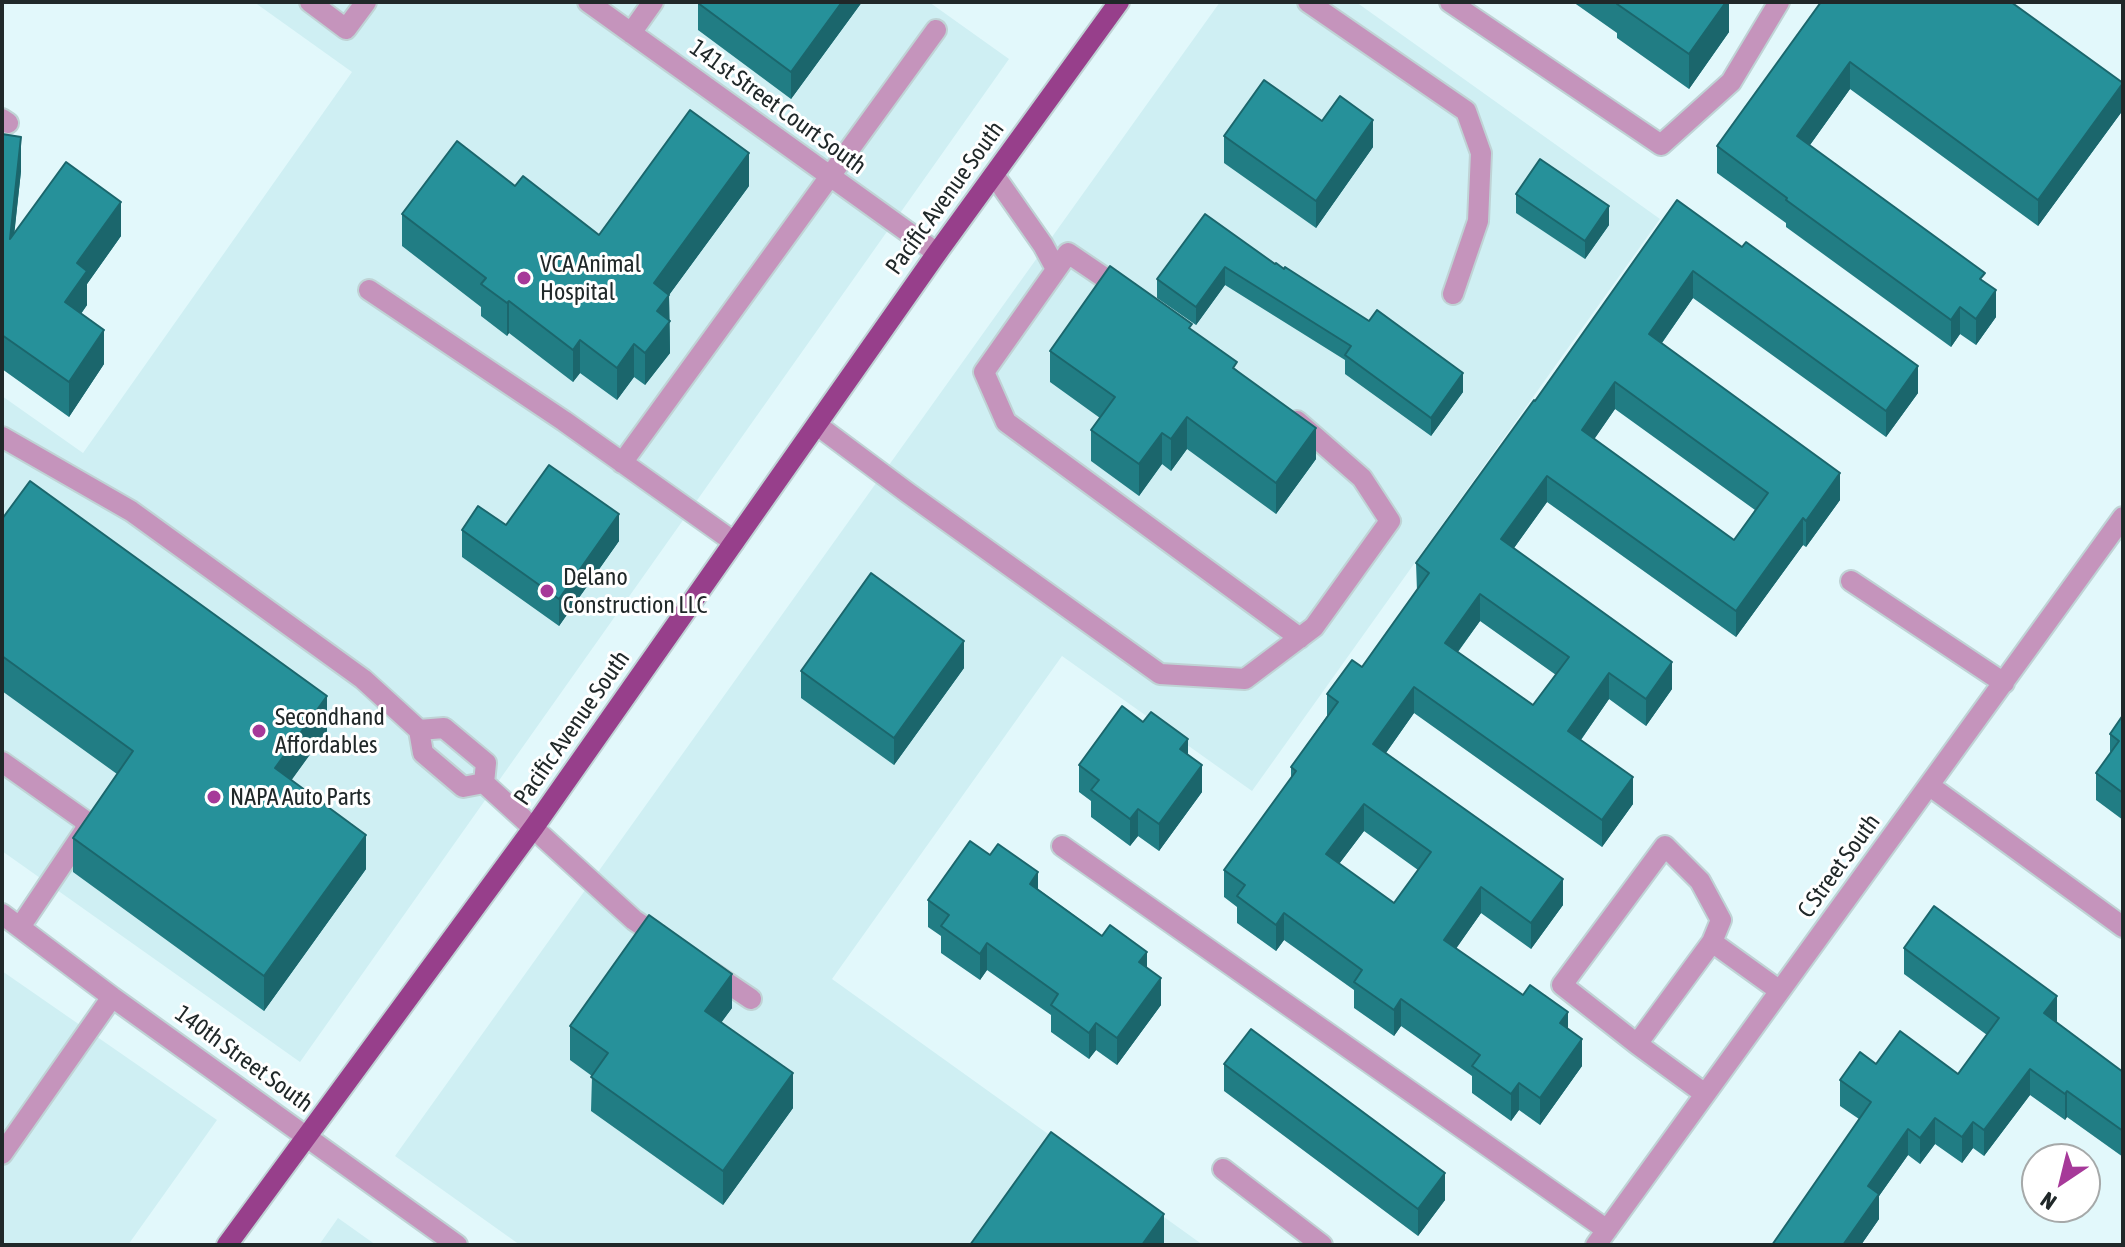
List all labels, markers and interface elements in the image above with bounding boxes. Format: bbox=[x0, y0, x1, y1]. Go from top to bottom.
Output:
street label: 141st Street Court South bbox=[684, 33, 872, 181]
street label: Pacific Avenue South bbox=[880, 116, 1010, 280]
place label: VCA Animal Hospital bbox=[540, 250, 641, 306]
marker: VCA Animal Hospital bbox=[515, 269, 533, 287]
place label: Delano Construction LLC bbox=[563, 563, 707, 619]
marker: Delano Construction LLC bbox=[538, 582, 556, 600]
street label: Pacific Avenue South bbox=[508, 645, 636, 811]
place label: Secondhand Affordables bbox=[275, 703, 385, 759]
marker: Secondhand Affordables bbox=[250, 722, 268, 740]
place label: NAPA Auto Parts bbox=[230, 783, 371, 811]
marker: NAPA Auto Parts bbox=[205, 788, 223, 806]
street label: C Street South bbox=[1792, 808, 1886, 924]
street label: 140th Street South bbox=[170, 999, 318, 1119]
north arrow bbox=[2021, 1143, 2101, 1223]
text: N bbox=[2036, 1187, 2061, 1215]

